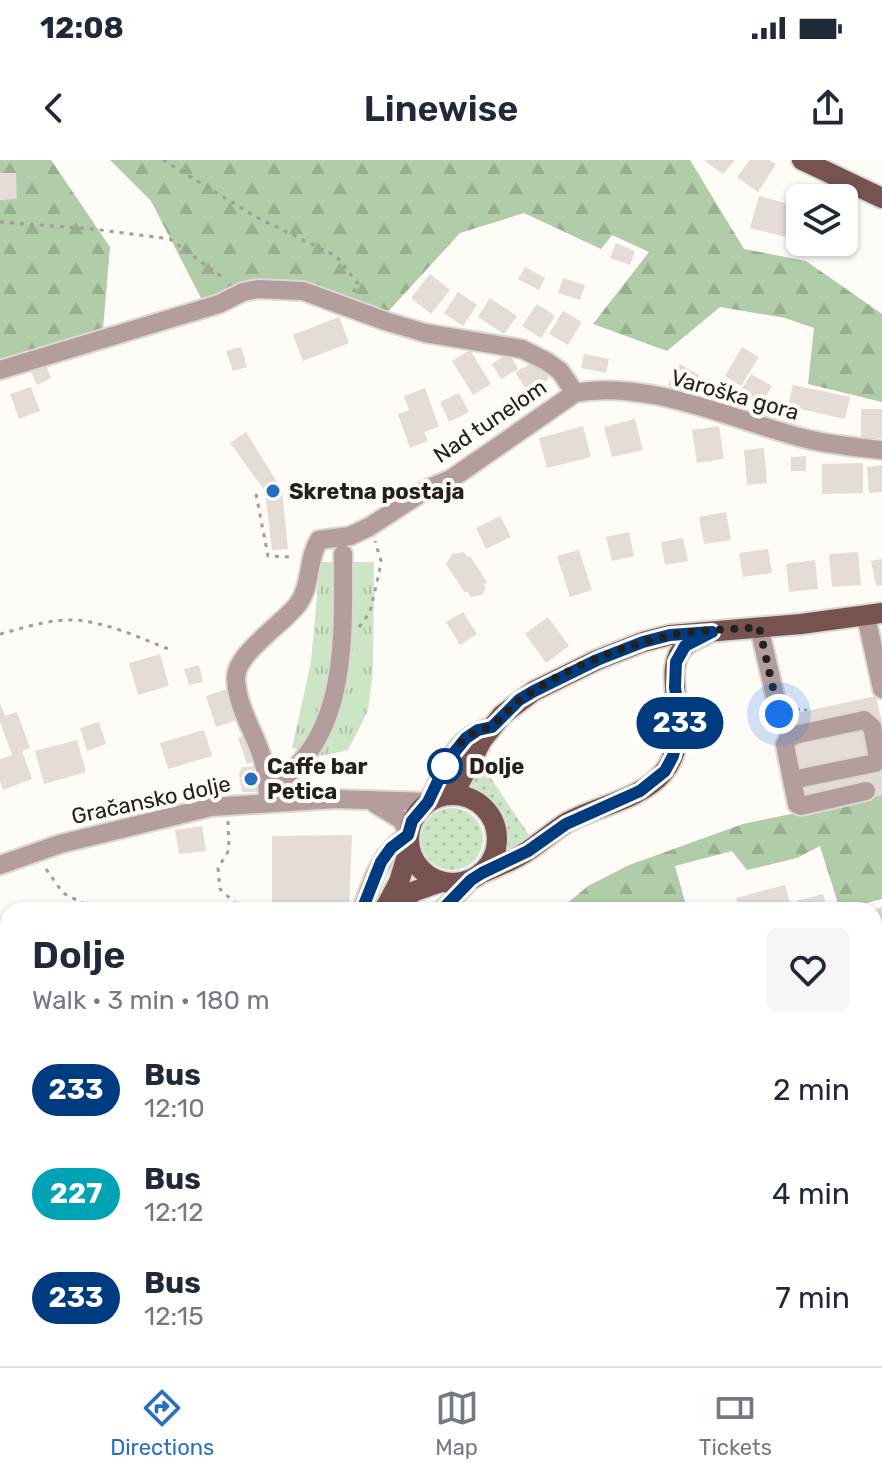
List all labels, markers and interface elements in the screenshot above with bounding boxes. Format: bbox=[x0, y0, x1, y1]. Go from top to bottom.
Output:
text: 12:08 bbox=[40, 10, 124, 46]
icon: back bbox=[32, 86, 76, 130]
icon: share bbox=[806, 86, 850, 130]
text: Linewise bbox=[364, 87, 518, 130]
map controls bbox=[786, 184, 858, 256]
button: layers bbox=[786, 184, 858, 256]
street label: Varoška gora bbox=[668, 364, 802, 426]
street label: Nad tunelom bbox=[428, 373, 552, 469]
place label: Skretna postaja bbox=[289, 478, 465, 505]
marker: Skretna postaja bbox=[264, 482, 282, 500]
your location bbox=[759, 694, 799, 734]
line badge: 233 bbox=[634, 697, 726, 749]
text: 233 bbox=[652, 706, 708, 739]
marker: Dolje bbox=[428, 749, 462, 783]
place label: Caffe bar Petica bbox=[267, 753, 368, 805]
place label: Dolje bbox=[469, 753, 524, 780]
street label: Gračansko dolje bbox=[69, 770, 233, 830]
marker: Caffe bar Petica bbox=[242, 770, 260, 788]
button: heart bbox=[766, 928, 850, 1012]
text: Dolje bbox=[32, 932, 125, 978]
text: Walk · 3 min · 180 m bbox=[32, 985, 270, 1016]
text: Bus bbox=[144, 1057, 201, 1093]
text: 2 min bbox=[773, 1072, 850, 1108]
text: 233 bbox=[48, 1073, 104, 1106]
text: 12:10 bbox=[144, 1093, 205, 1124]
text: Bus bbox=[144, 1161, 201, 1197]
text: 4 min bbox=[772, 1176, 850, 1212]
text: 227 bbox=[50, 1177, 102, 1210]
text: 12:12 bbox=[144, 1197, 203, 1228]
text: Bus bbox=[144, 1265, 201, 1301]
text: 7 min bbox=[775, 1280, 850, 1316]
text: 233 bbox=[48, 1281, 104, 1314]
text: 12:15 bbox=[144, 1301, 204, 1332]
tab: Directions bbox=[110, 1386, 214, 1461]
tab: Map bbox=[435, 1386, 479, 1461]
tab: Tickets bbox=[699, 1386, 772, 1461]

